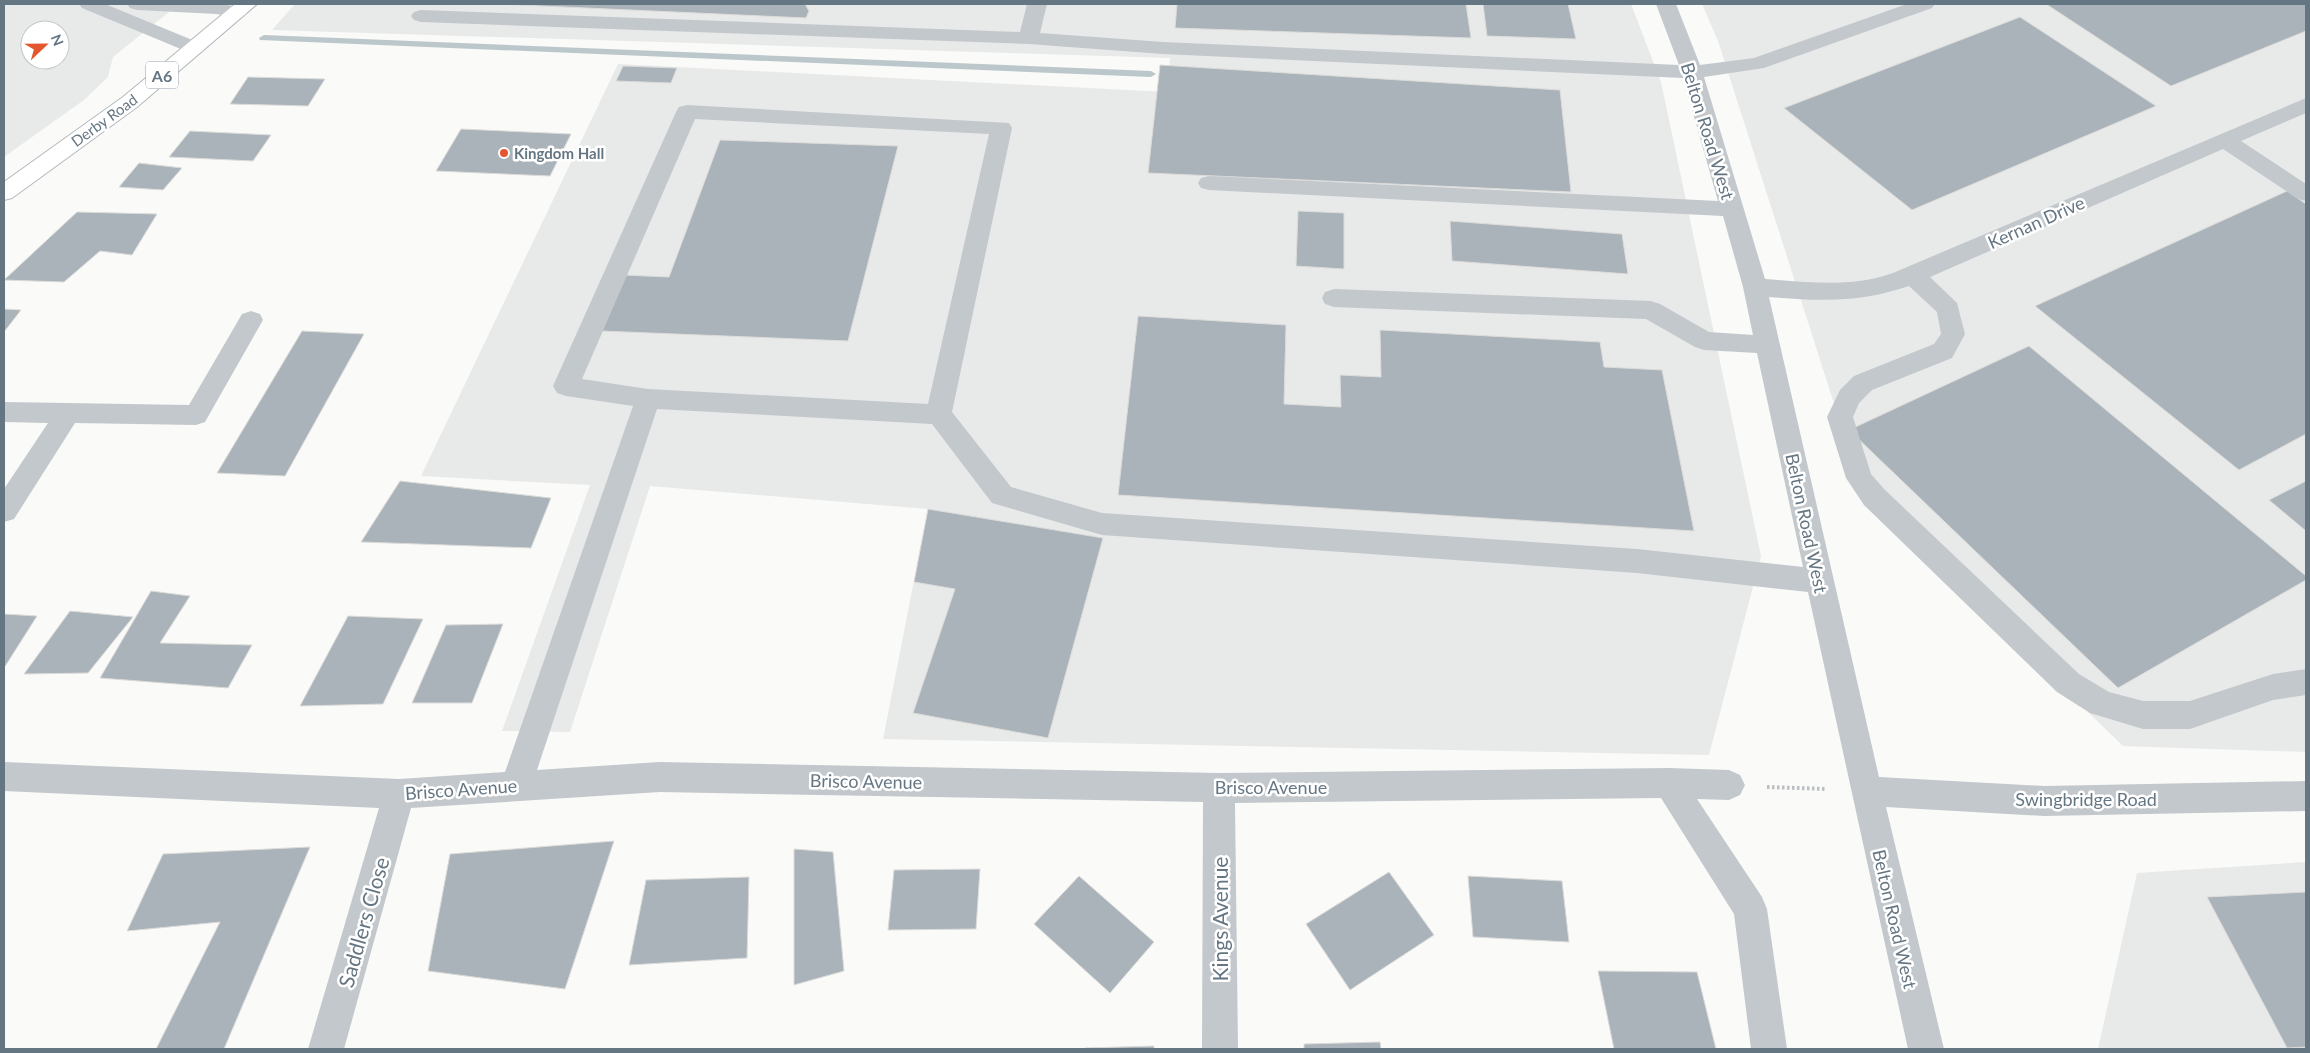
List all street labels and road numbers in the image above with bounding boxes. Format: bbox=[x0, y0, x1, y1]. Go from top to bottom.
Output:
street label: Belton Road West bbox=[1677, 60, 1739, 203]
road number: A6 bbox=[146, 62, 178, 88]
street label: Derby Road bbox=[67, 90, 141, 150]
street label: Kernan Drive bbox=[1984, 191, 2088, 253]
street label: Belton Road West bbox=[1781, 451, 1833, 595]
street label: Brisco Avenue bbox=[810, 769, 922, 793]
street label: Brisco Avenue bbox=[404, 774, 518, 804]
street label: Brisco Avenue bbox=[1215, 776, 1327, 798]
street label: Swingbridge Road bbox=[2015, 788, 2157, 810]
street label: Belton Road West bbox=[1868, 847, 1922, 991]
street label: Saddlers Close bbox=[332, 854, 394, 990]
street label: Kings Avenue bbox=[1207, 857, 1232, 981]

